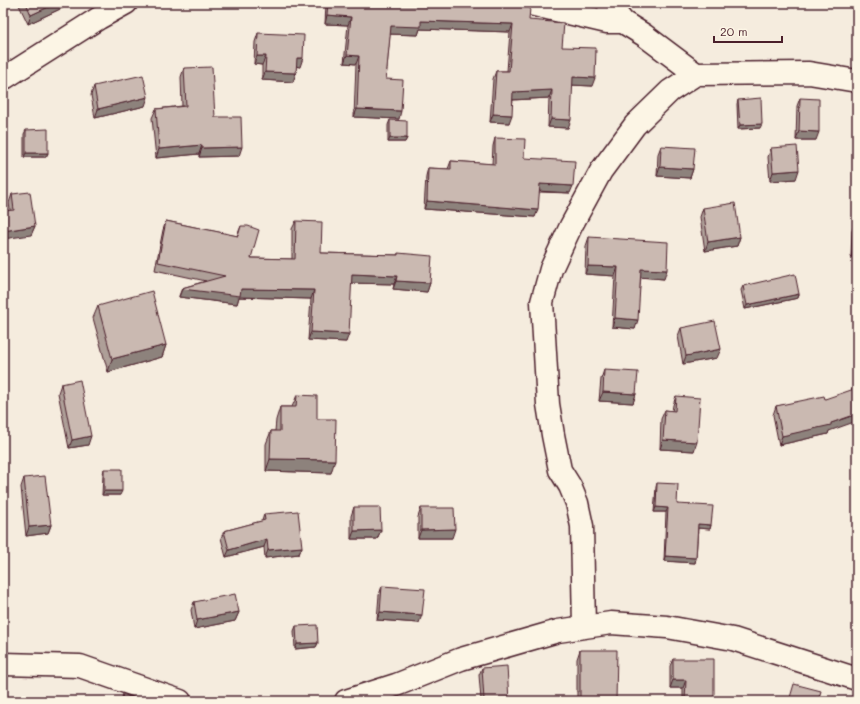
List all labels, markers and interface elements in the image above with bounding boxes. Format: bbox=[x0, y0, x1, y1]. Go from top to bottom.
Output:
scale bar bbox=[714, 18, 782, 44]
text: 20 m bbox=[720, 23, 748, 39]

